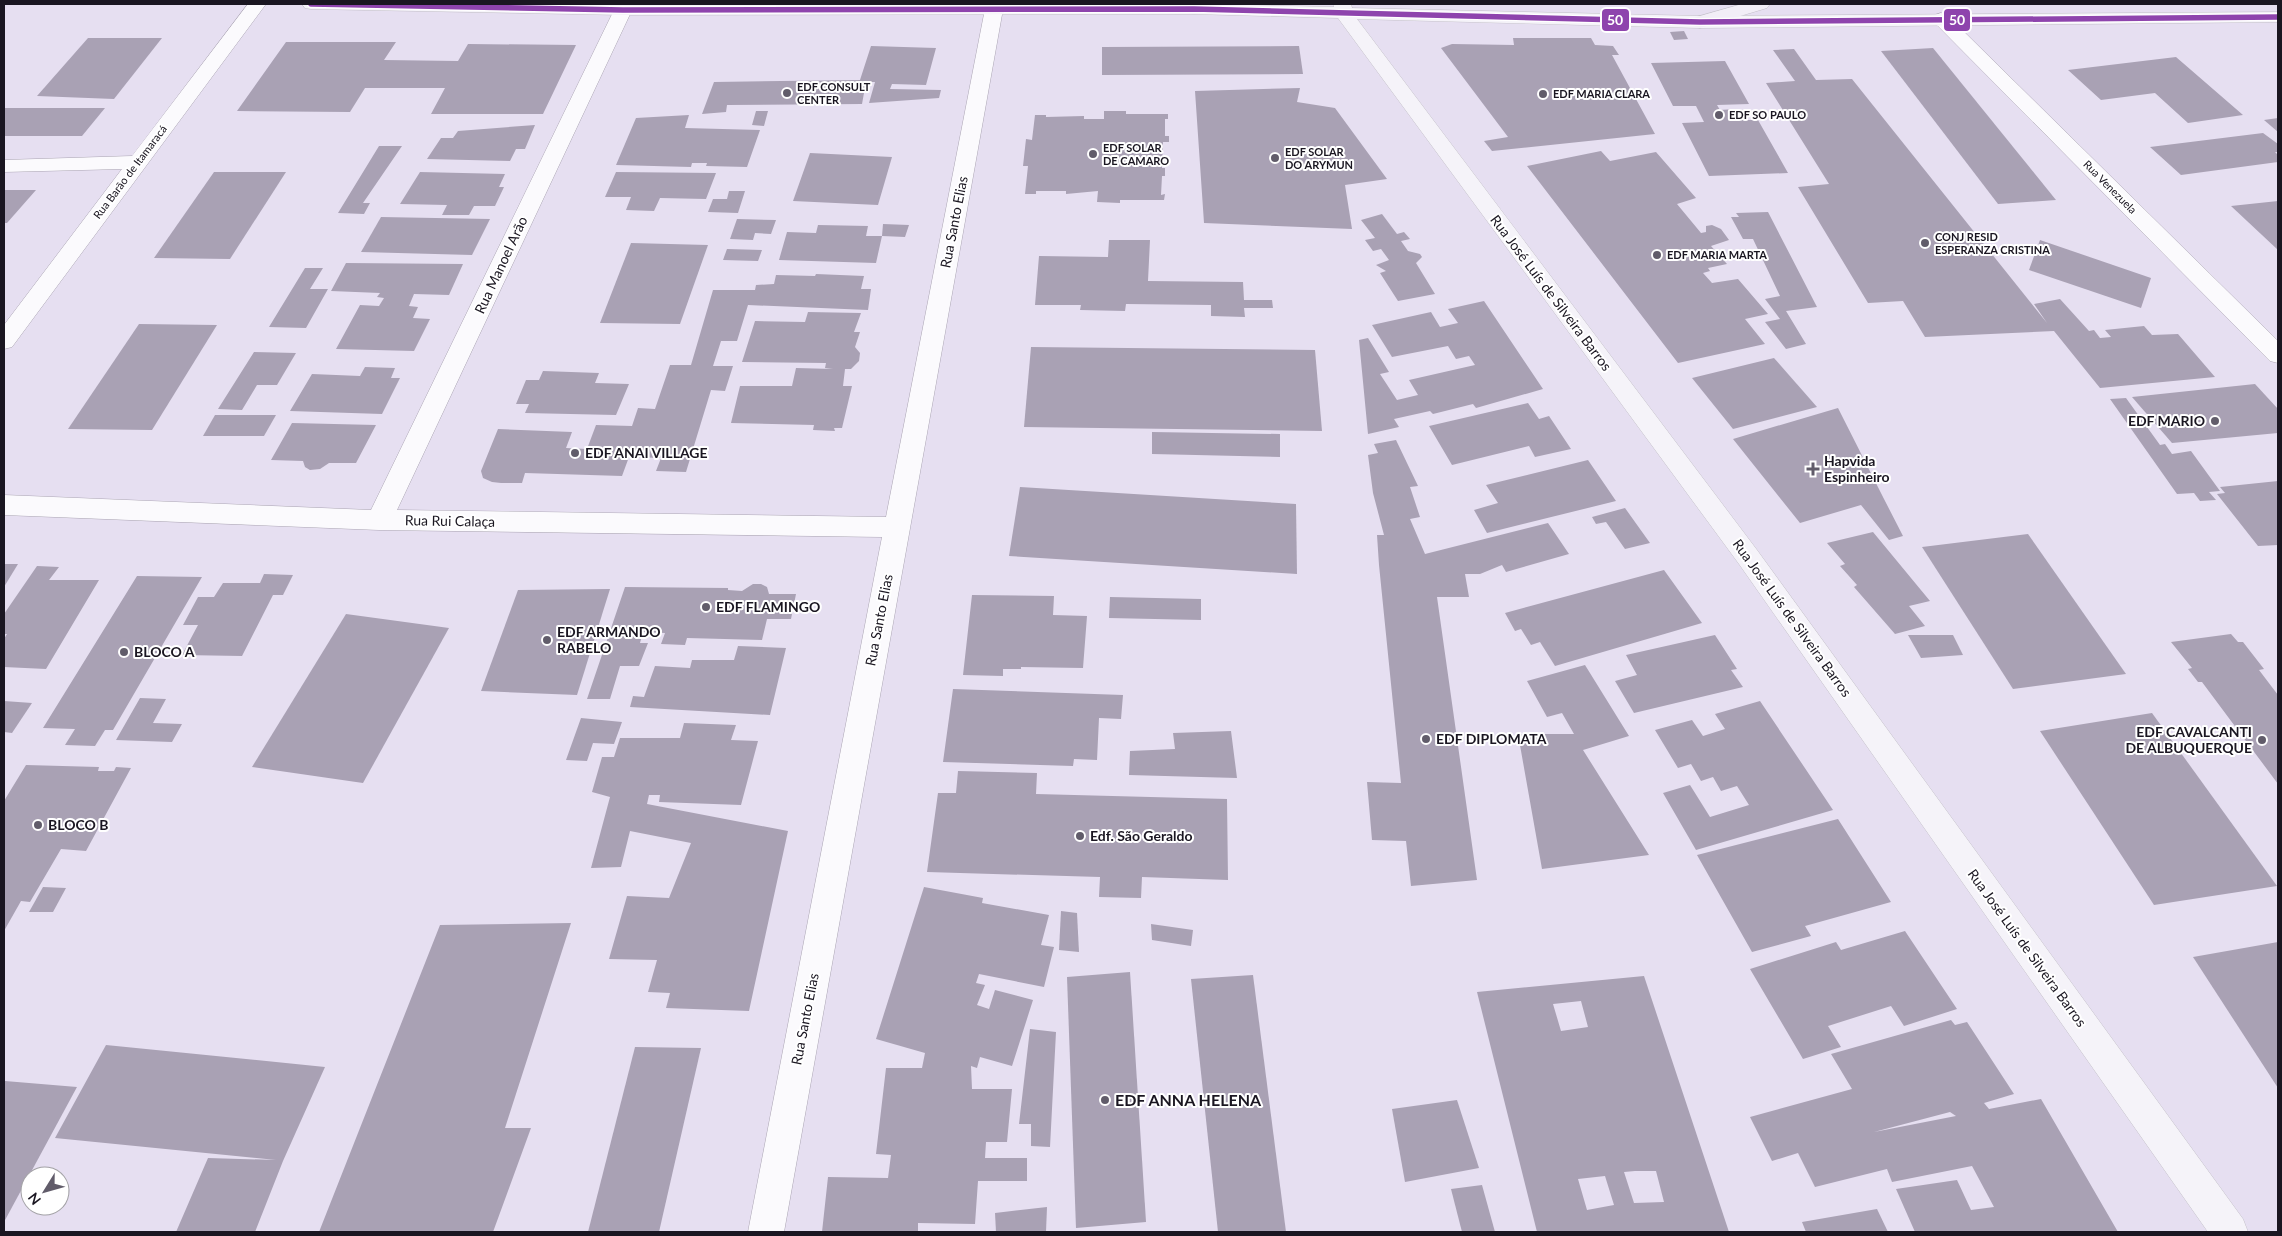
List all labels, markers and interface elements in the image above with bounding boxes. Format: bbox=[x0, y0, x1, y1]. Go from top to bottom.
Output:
line badge: 50 bbox=[1601, 8, 1630, 32]
line badge: 50 bbox=[1943, 8, 1971, 32]
text: 50 bbox=[1607, 11, 1623, 28]
text: 50 bbox=[1949, 11, 1965, 28]
place label: EDF CONSULT CENTER bbox=[797, 80, 871, 106]
marker: EDF CONSULT CENTER bbox=[781, 87, 793, 99]
place label: EDF MARIA CLARA bbox=[1553, 87, 1650, 100]
marker: EDF MARIA CLARA bbox=[1537, 88, 1549, 100]
place label: EDF SO PAULO bbox=[1729, 108, 1806, 121]
marker: EDF SO PAULO bbox=[1713, 109, 1725, 121]
street label: Rua Barão de Itamaracá bbox=[90, 122, 169, 221]
place label: EDF SOLAR DE CAMARO bbox=[1103, 141, 1169, 167]
place label: EDF SOLAR DO ARYMUN bbox=[1285, 145, 1353, 171]
marker: EDF SOLAR DE CAMARO bbox=[1087, 148, 1099, 160]
marker: EDF SOLAR DO ARYMUN bbox=[1269, 152, 1281, 164]
street label: Rua Venezuela bbox=[2081, 157, 2140, 216]
street label: Rua Santo Elias bbox=[936, 175, 971, 269]
street label: Rua José Luís de Silveira Barros bbox=[1487, 211, 1616, 374]
street label: Rua Manoel Arão bbox=[471, 213, 531, 316]
place label: CONJ RESID ESPERANZA CRISTINA bbox=[1935, 230, 2050, 256]
marker: CONJ RESID ESPERANZA CRISTINA bbox=[1919, 237, 1931, 249]
place label: EDF MARIA MARTA bbox=[1667, 248, 1767, 261]
marker: EDF MARIA MARTA bbox=[1651, 249, 1663, 261]
place label: EDF MARIO bbox=[2128, 412, 2205, 429]
marker: EDF MARIO bbox=[2209, 415, 2221, 427]
place label: EDF ANAI VILLAGE bbox=[585, 444, 708, 461]
marker: EDF ANAI VILLAGE bbox=[569, 447, 581, 459]
place label: Hapvida Espinheiro bbox=[1824, 452, 1890, 485]
marker: Hapvida Espinheiro bbox=[1806, 462, 1820, 476]
street label: Rua Rui Calaça bbox=[405, 511, 495, 530]
street label: Rua José Luís de Silveira Barros bbox=[1729, 536, 1855, 700]
street label: Rua Santo Elias bbox=[861, 573, 896, 667]
place label: EDF FLAMINGO bbox=[716, 598, 820, 615]
marker: EDF FLAMINGO bbox=[700, 601, 712, 613]
place label: EDF ARMANDO RABELO bbox=[557, 623, 661, 656]
marker: EDF ARMANDO RABELO bbox=[541, 634, 553, 646]
place label: BLOCO A bbox=[134, 643, 195, 660]
marker: BLOCO A bbox=[118, 646, 130, 658]
place label: EDF CAVALCANTI DE ALBUQUERQUE bbox=[2125, 723, 2252, 756]
place label: EDF DIPLOMATA bbox=[1436, 730, 1547, 747]
marker: EDF DIPLOMATA bbox=[1420, 733, 1432, 745]
marker: EDF CAVALCANTI DE ALBUQUERQUE bbox=[2256, 734, 2268, 746]
place label: BLOCO B bbox=[48, 816, 108, 833]
marker: BLOCO B bbox=[32, 819, 44, 831]
place label: Edf. São Geraldo bbox=[1090, 827, 1193, 844]
marker: Edf. São Geraldo bbox=[1074, 830, 1086, 842]
street label: Rua José Luís de Silveira Barros bbox=[1964, 866, 2090, 1030]
street label: Rua Santo Elias bbox=[787, 972, 822, 1066]
place label: EDF ANNA HELENA bbox=[1115, 1090, 1262, 1109]
marker: EDF ANNA HELENA bbox=[1099, 1094, 1111, 1106]
north arrow bbox=[20, 1166, 70, 1216]
text: N bbox=[24, 1190, 44, 1209]

